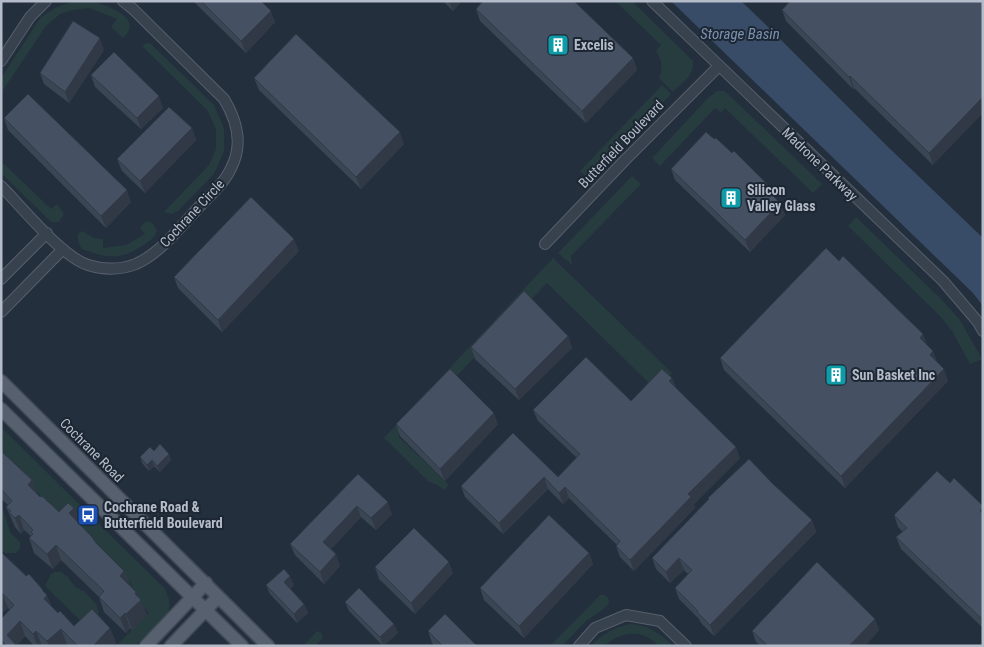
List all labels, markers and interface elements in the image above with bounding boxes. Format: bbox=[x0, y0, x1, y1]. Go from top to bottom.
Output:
water label: Storage Basin bbox=[700, 25, 780, 43]
building icon: Excelis bbox=[546, 33, 570, 57]
place label: Excelis bbox=[574, 37, 614, 53]
street label: Butterfield Boulevard bbox=[575, 97, 667, 191]
street label: Madrone Parkway bbox=[779, 124, 861, 204]
street label: Cochrane Circle bbox=[156, 175, 228, 250]
place label: Silicon Valley Glass bbox=[747, 182, 816, 214]
building icon: Silicon Valley Glass bbox=[719, 186, 743, 210]
building icon: Sun Basket Inc bbox=[824, 363, 848, 387]
place label: Sun Basket Inc bbox=[852, 367, 936, 383]
street label: Cochrane Road bbox=[57, 415, 127, 485]
place label: Cochrane Road & Butterfield Boulevard bbox=[104, 499, 223, 531]
bus stop icon: Cochrane Road & Butterfield Boulevard bbox=[76, 503, 100, 527]

